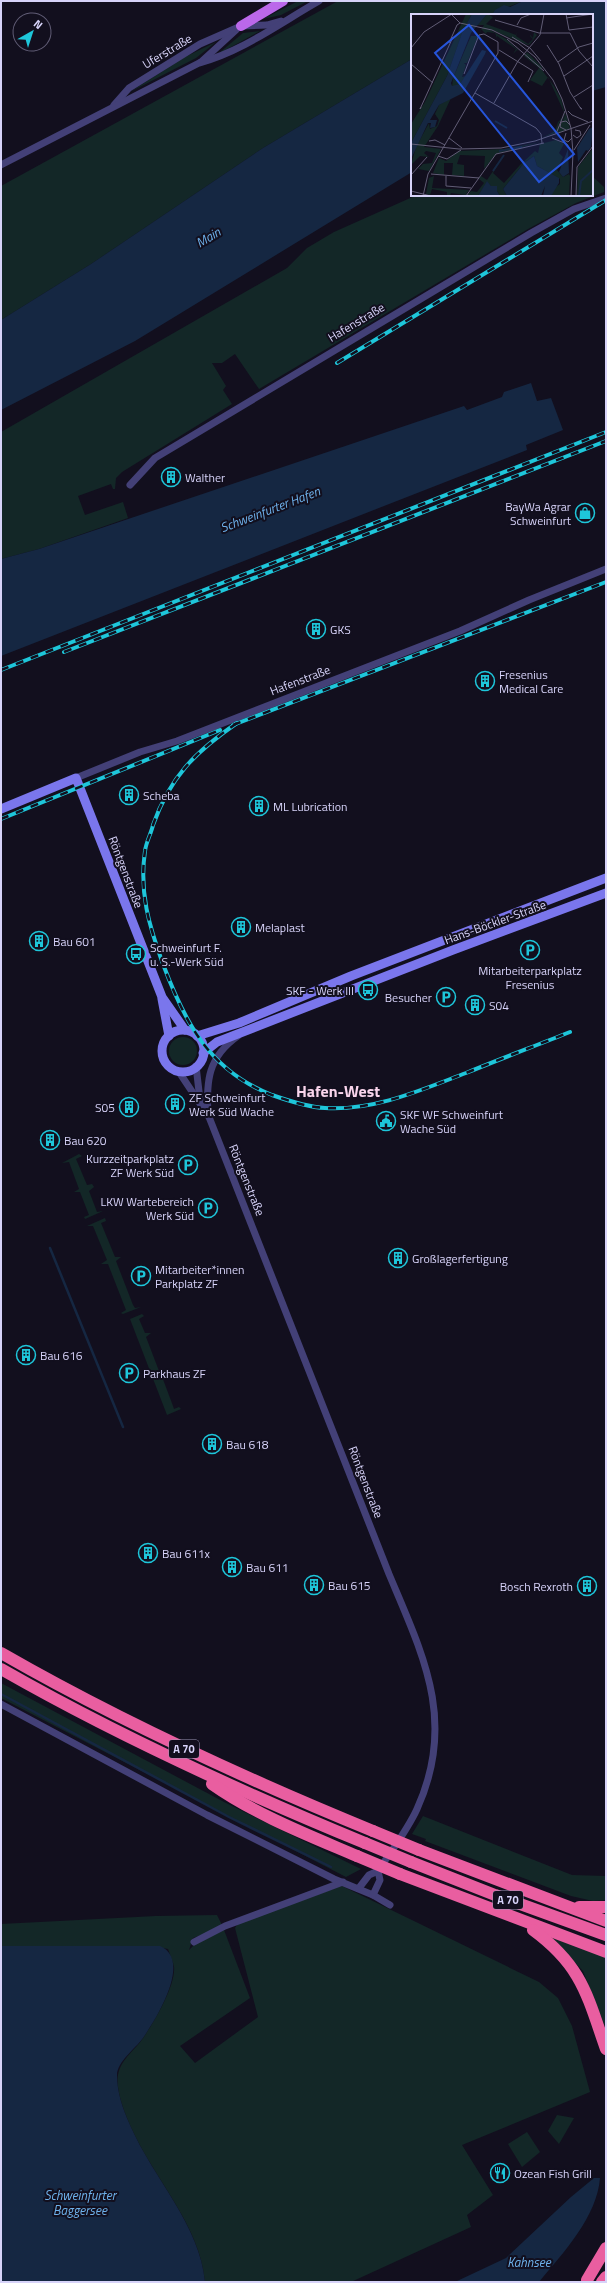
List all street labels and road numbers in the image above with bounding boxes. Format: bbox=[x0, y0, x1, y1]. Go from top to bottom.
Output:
street label: Uferstraße bbox=[139, 29, 195, 73]
street label: Hafenstraße bbox=[324, 298, 388, 346]
street label: Hafenstraße bbox=[267, 660, 333, 700]
street label: Röntgenstraße bbox=[104, 833, 148, 911]
street label: Hans-Böckler-Straße bbox=[441, 895, 549, 949]
street label: Röntgenstraße bbox=[224, 1141, 270, 1219]
street label: Röntgenstraße bbox=[344, 1443, 388, 1521]
road number: A 70 bbox=[169, 1740, 199, 1758]
road number: A 70 bbox=[493, 1891, 523, 1909]

